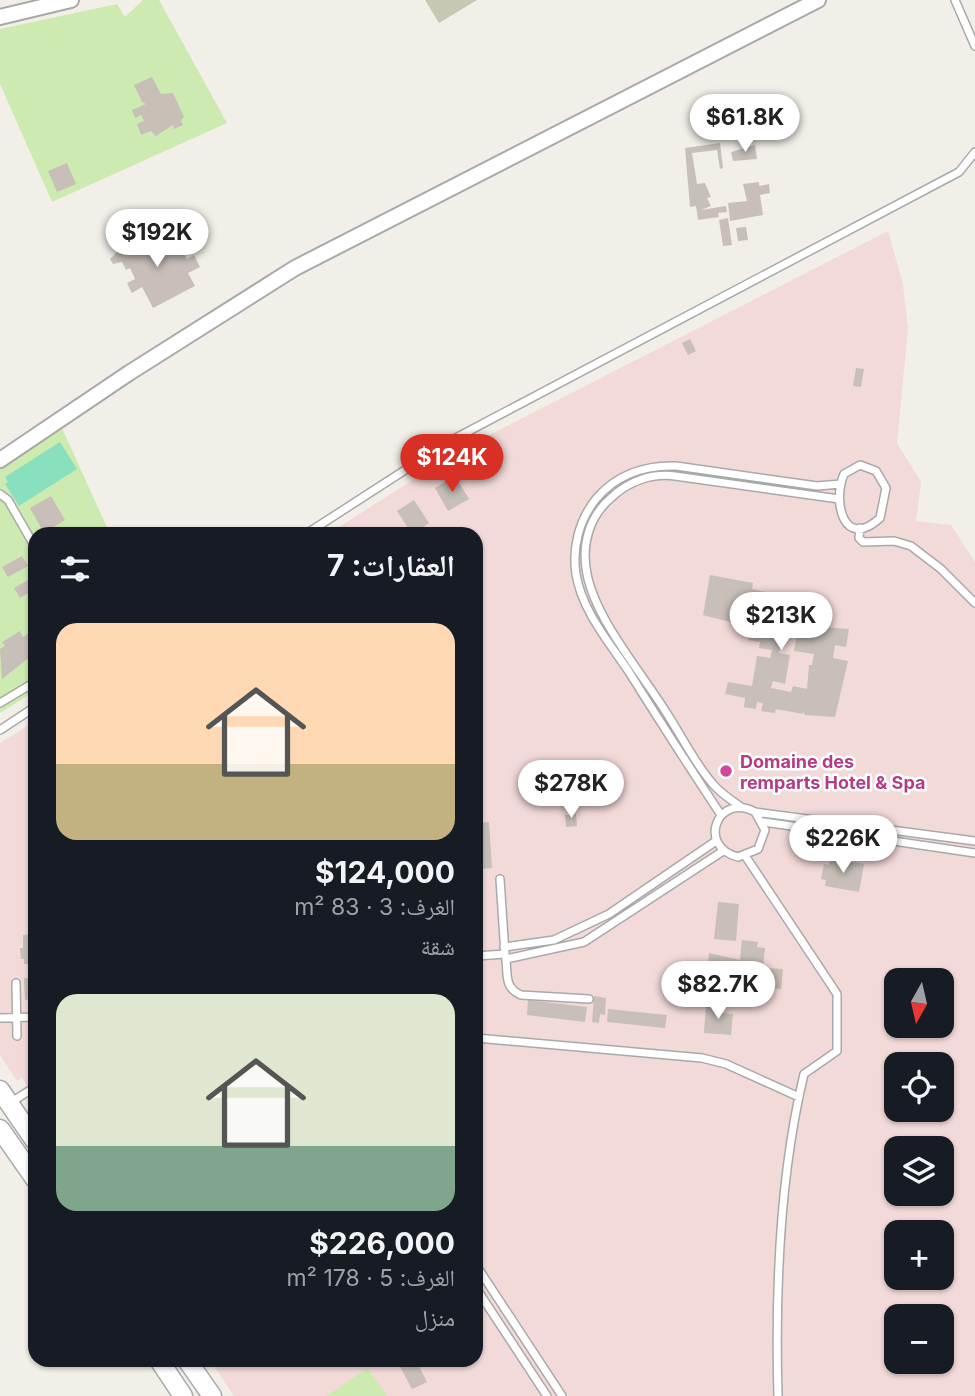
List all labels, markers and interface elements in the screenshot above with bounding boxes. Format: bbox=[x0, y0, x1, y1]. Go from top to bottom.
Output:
pin: $61.8K bbox=[688, 94, 802, 154]
text: $61.8K bbox=[706, 103, 784, 131]
pin: $192K bbox=[108, 210, 206, 269]
text: $192K bbox=[122, 218, 192, 246]
pin: $124K bbox=[403, 434, 501, 494]
text: $124K bbox=[416, 443, 488, 471]
text: العقارات: 7 bbox=[327, 547, 455, 583]
icon: filters bbox=[56, 550, 94, 588]
pin: $213K bbox=[732, 592, 830, 652]
text: $213K bbox=[746, 601, 816, 629]
icon: home bbox=[193, 669, 319, 795]
place label: Domaine des remparts Hotel & Spa bbox=[740, 751, 925, 793]
pin: $278K bbox=[522, 760, 620, 820]
marker: Domaine des remparts Hotel & Spa bbox=[718, 763, 734, 779]
text: $278K bbox=[534, 769, 608, 797]
pin: $226K bbox=[794, 816, 892, 875]
text: $226K bbox=[805, 824, 881, 852]
text: $124,000 bbox=[315, 854, 455, 890]
text: الغرف: 3 · 83 m² bbox=[294, 893, 455, 921]
text: شقة bbox=[421, 933, 455, 961]
pin: $82.7K bbox=[661, 962, 775, 1021]
north arrow bbox=[884, 968, 954, 1038]
map controls bbox=[884, 968, 954, 1374]
text: $82.7K bbox=[677, 970, 759, 998]
icon: home bbox=[193, 1040, 319, 1166]
button: locate bbox=[884, 1052, 954, 1122]
button: layers bbox=[884, 1136, 954, 1206]
button: + bbox=[884, 1220, 954, 1290]
text: $226,000 bbox=[309, 1225, 455, 1261]
text: الغرف: 5 · 178 m² bbox=[287, 1264, 455, 1292]
text: منزل bbox=[415, 1304, 455, 1332]
button: − bbox=[884, 1304, 954, 1374]

